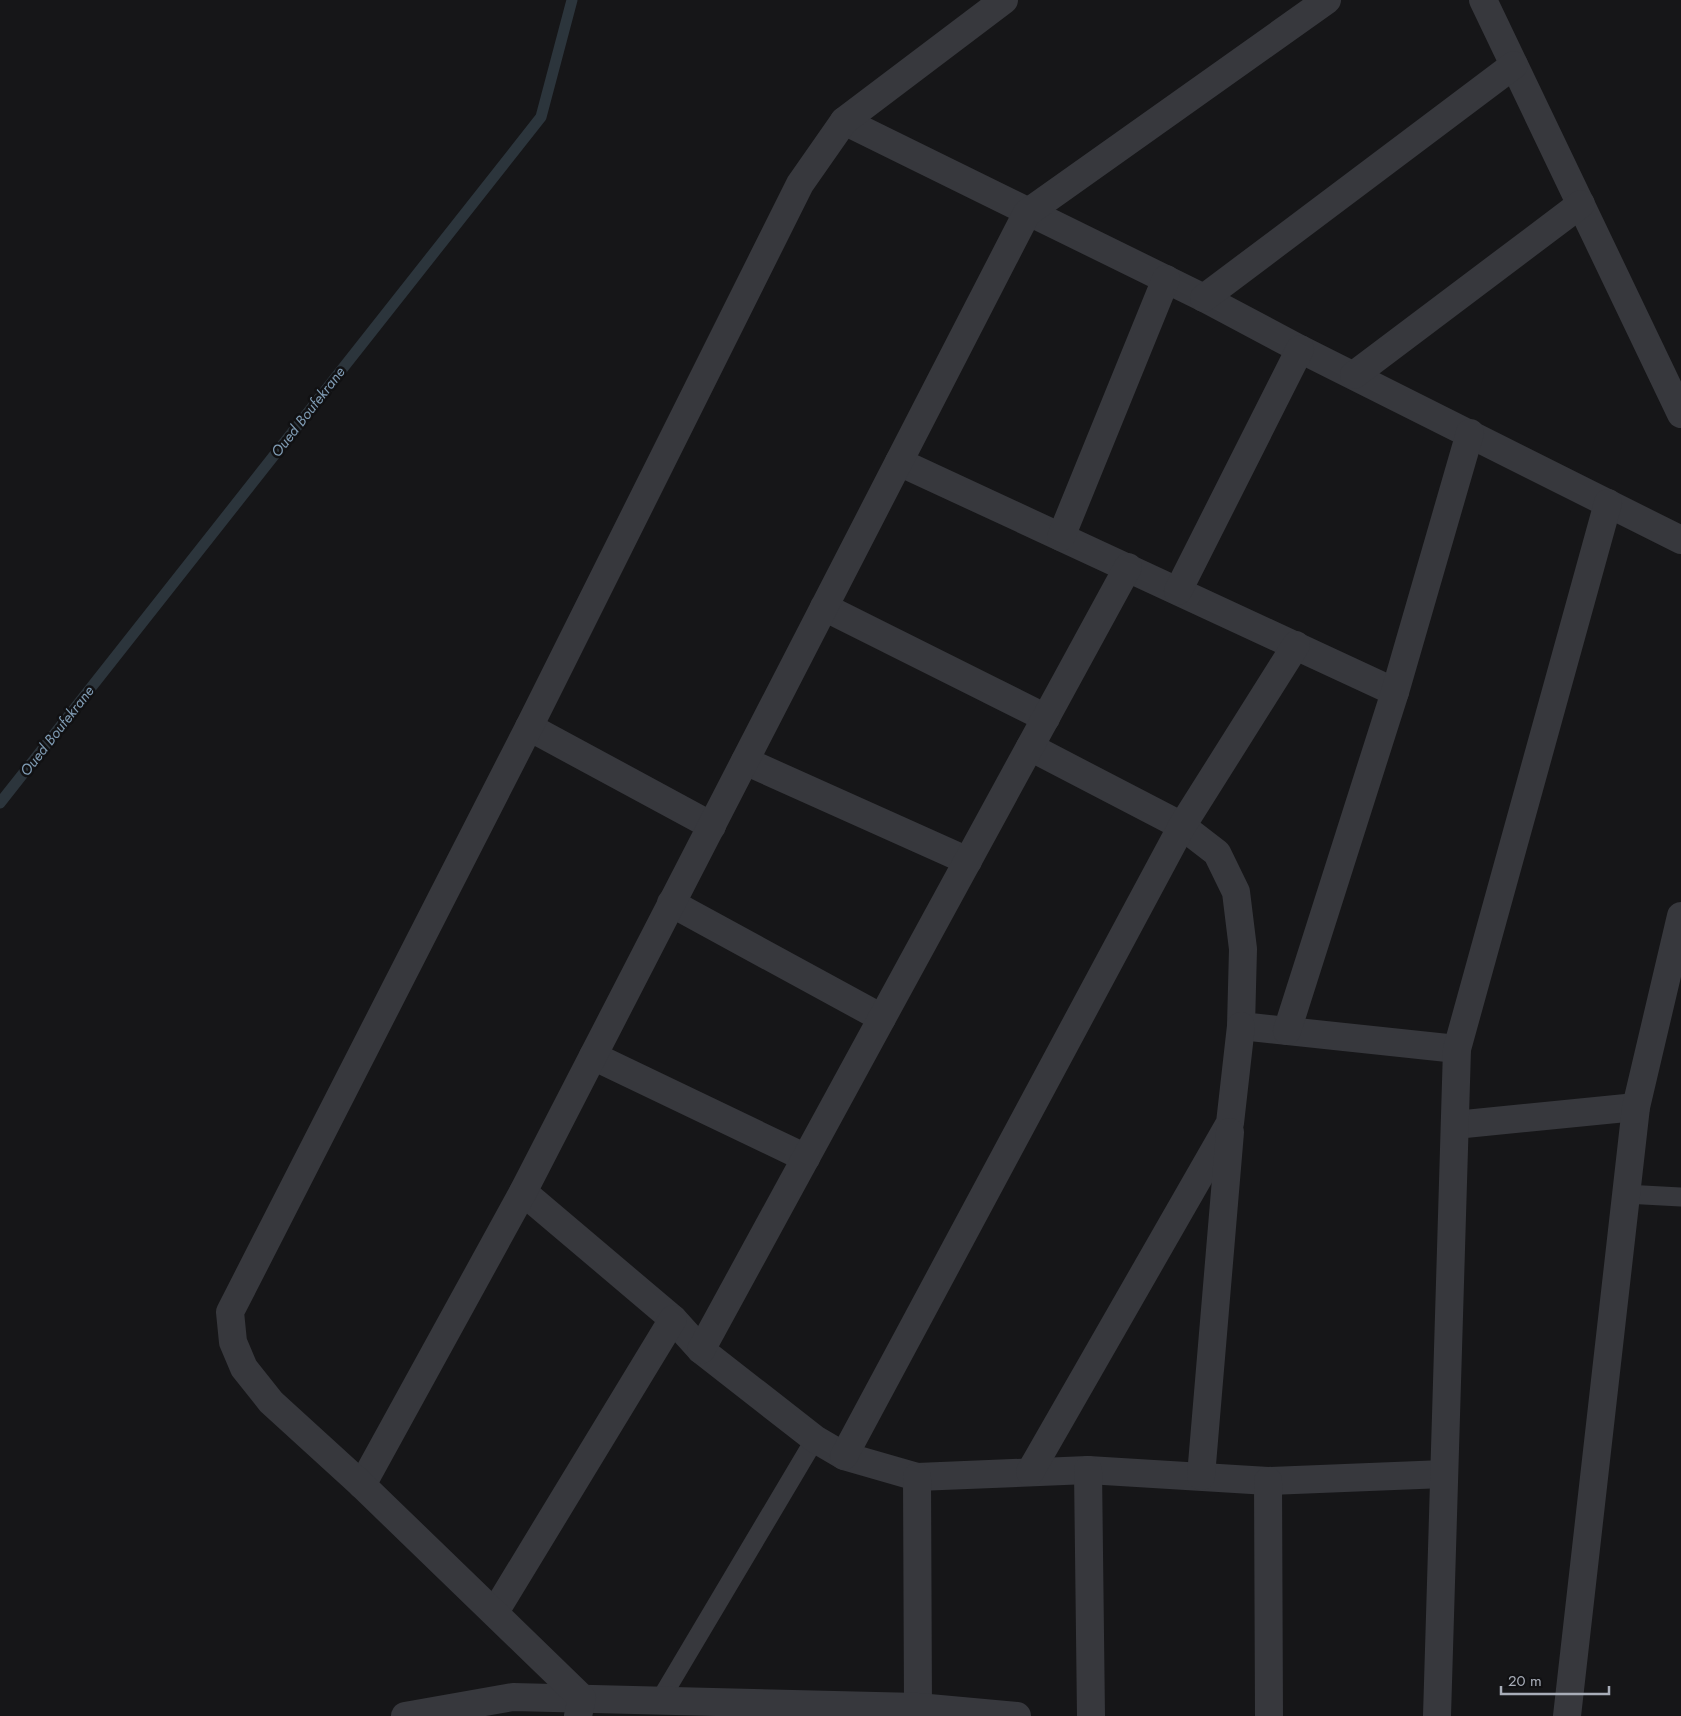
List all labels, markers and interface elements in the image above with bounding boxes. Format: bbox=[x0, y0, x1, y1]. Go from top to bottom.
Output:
water label: Oued Boufekrane bbox=[266, 362, 351, 462]
water label: Oued Boufekrane bbox=[15, 681, 100, 781]
scale bar bbox=[1501, 1664, 1608, 1696]
text: 20 m bbox=[1508, 1670, 1542, 1692]

